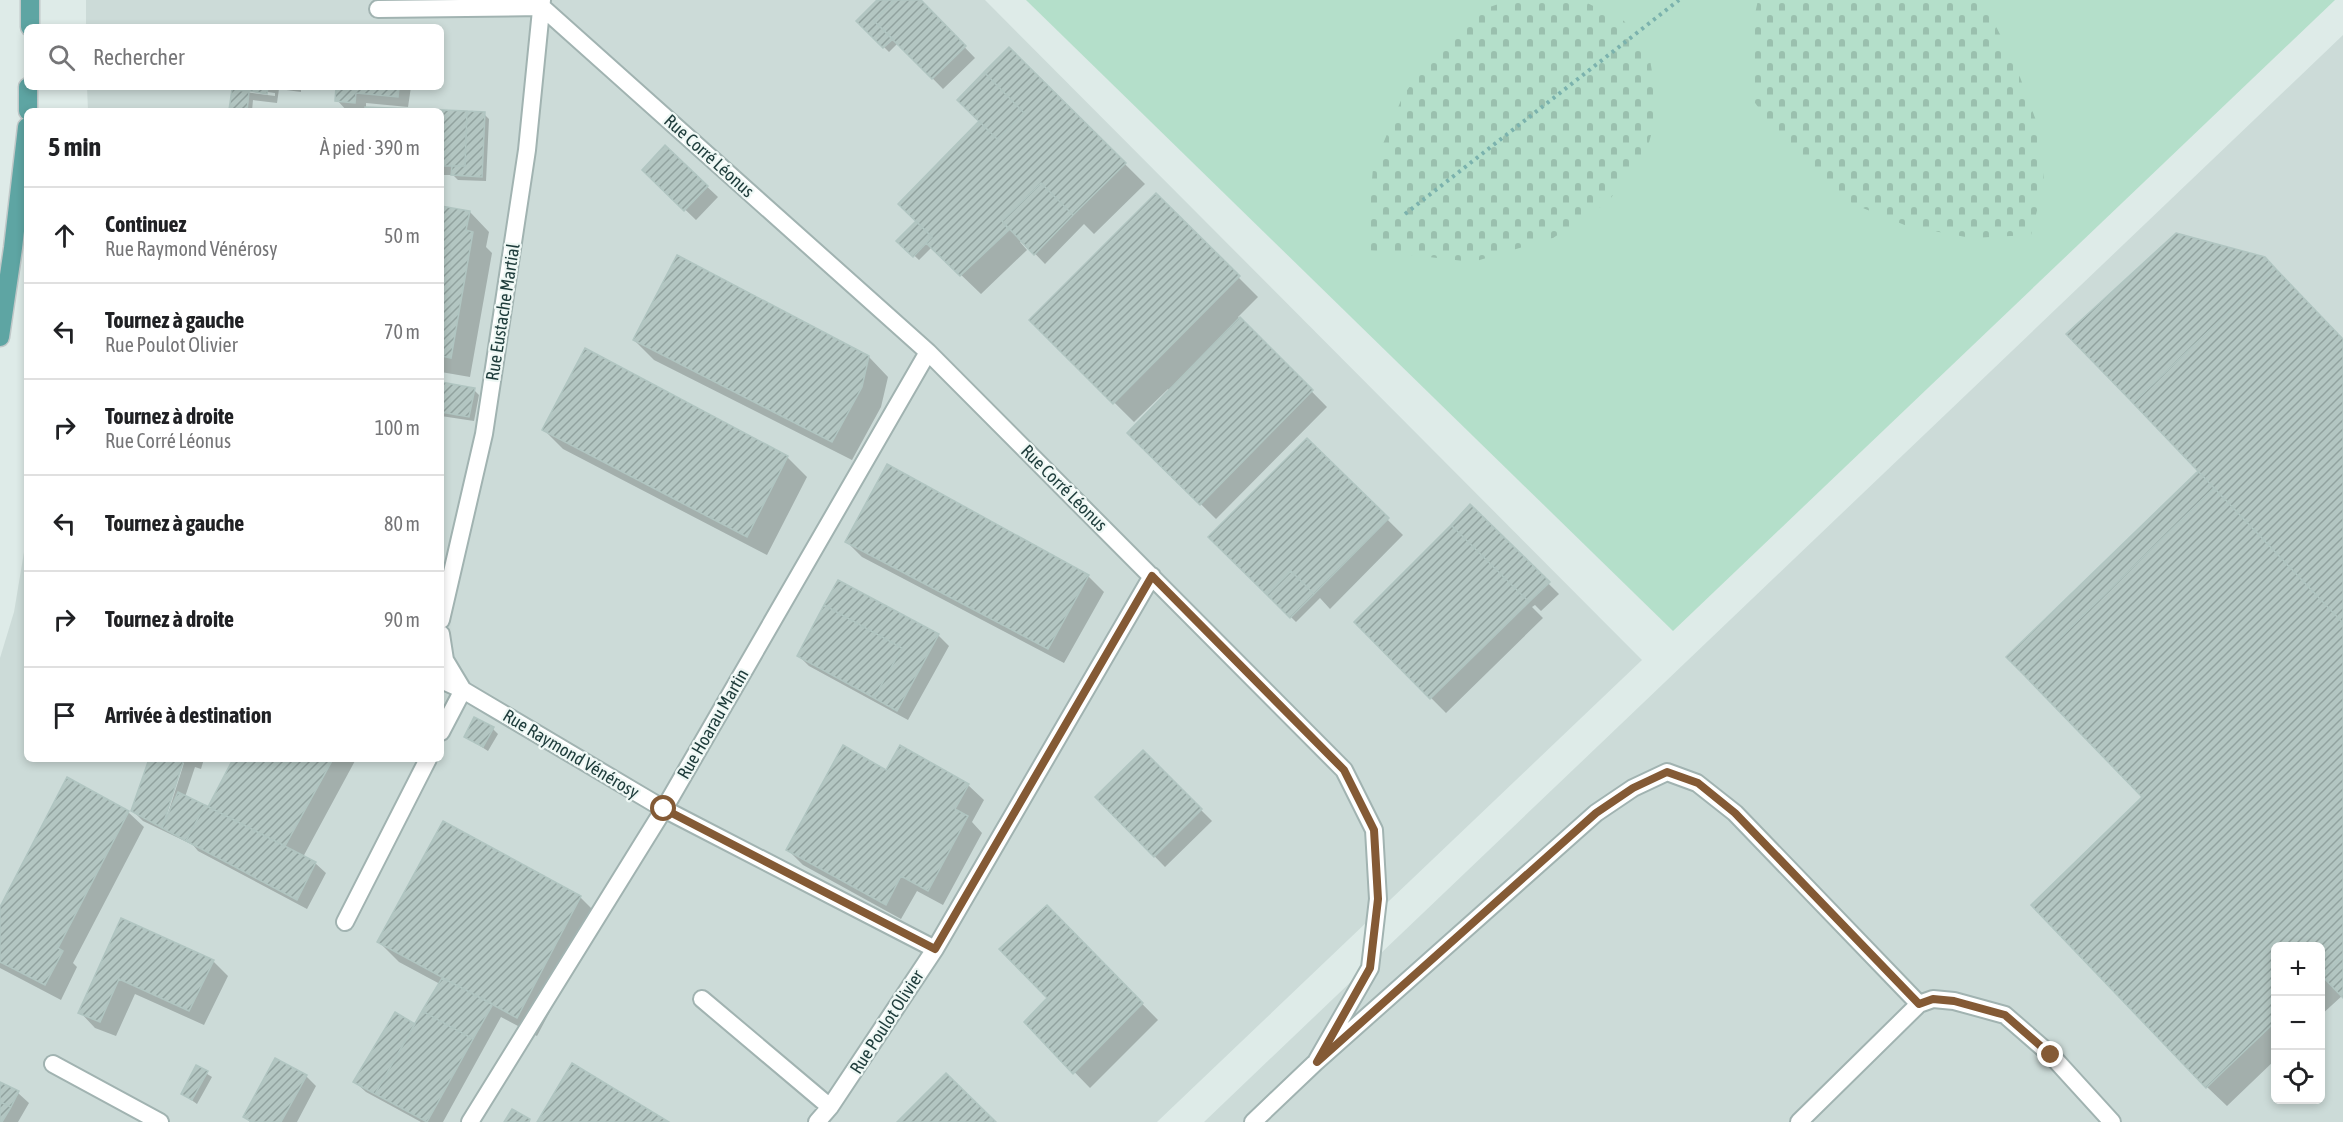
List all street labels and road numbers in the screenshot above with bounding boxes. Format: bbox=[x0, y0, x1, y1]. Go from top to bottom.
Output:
street label: Rue Corré Léonus bbox=[660, 110, 759, 201]
street label: Rue Eustache Martial bbox=[481, 242, 524, 382]
street label: Rue Corré Léonus bbox=[1017, 440, 1112, 535]
street label: Rue Hoarau Martin bbox=[673, 665, 753, 783]
street label: Rue Raymond Vénérosy bbox=[499, 705, 643, 803]
street label: Rue Poulot Olivier bbox=[845, 965, 928, 1077]

